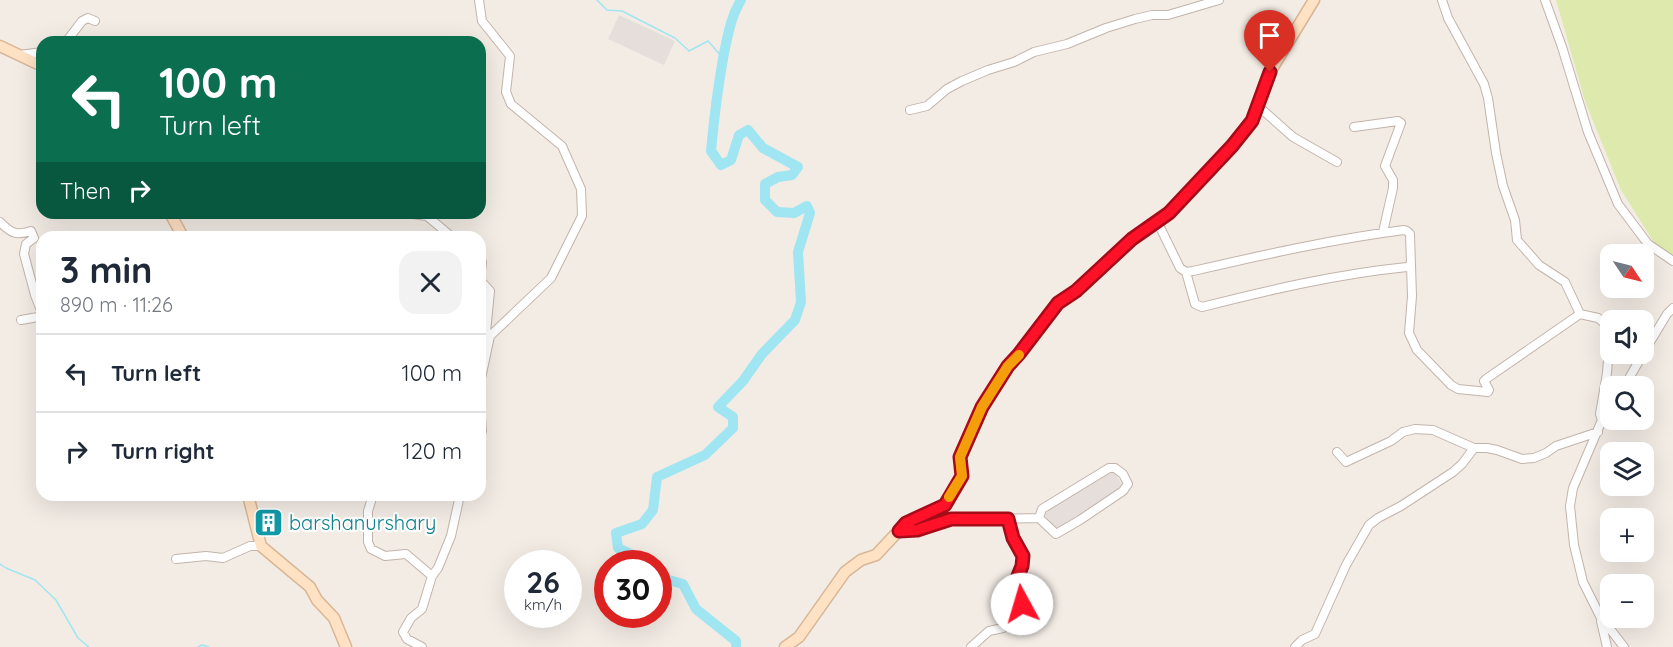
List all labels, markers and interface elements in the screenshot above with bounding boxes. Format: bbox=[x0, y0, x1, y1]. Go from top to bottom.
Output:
pin bbox=[1244, 10, 1295, 72]
icon: arrive bbox=[1253, 19, 1286, 52]
text: 100 m bbox=[159, 56, 277, 109]
icon: left bbox=[60, 60, 138, 138]
text: Turn left bbox=[159, 108, 261, 142]
icon: right bbox=[123, 174, 156, 207]
text: Then bbox=[60, 177, 111, 205]
north arrow bbox=[1600, 244, 1654, 298]
map controls bbox=[1600, 244, 1654, 628]
text: 3 min bbox=[60, 247, 153, 292]
button: close bbox=[399, 251, 462, 314]
text: 890 m · 11:26 bbox=[60, 292, 173, 317]
button: sound bbox=[1600, 310, 1654, 364]
icon: left bbox=[60, 357, 93, 390]
text: Turn left bbox=[111, 359, 201, 387]
text: 100 m bbox=[402, 359, 462, 387]
button: search bbox=[1600, 376, 1654, 430]
icon: right bbox=[60, 435, 93, 468]
text: Turn right bbox=[111, 437, 215, 465]
text: 120 m bbox=[403, 437, 462, 465]
button: layers bbox=[1600, 442, 1654, 496]
building icon: barshanurshary bbox=[252, 506, 284, 538]
button: + bbox=[1600, 508, 1654, 562]
place label: barshanurshary bbox=[289, 510, 436, 535]
speed limit sign: 30 bbox=[594, 550, 672, 628]
text: 26 bbox=[526, 563, 560, 601]
position arrow bbox=[990, 572, 1054, 636]
button: − bbox=[1600, 574, 1654, 628]
text: km/h bbox=[524, 595, 562, 614]

